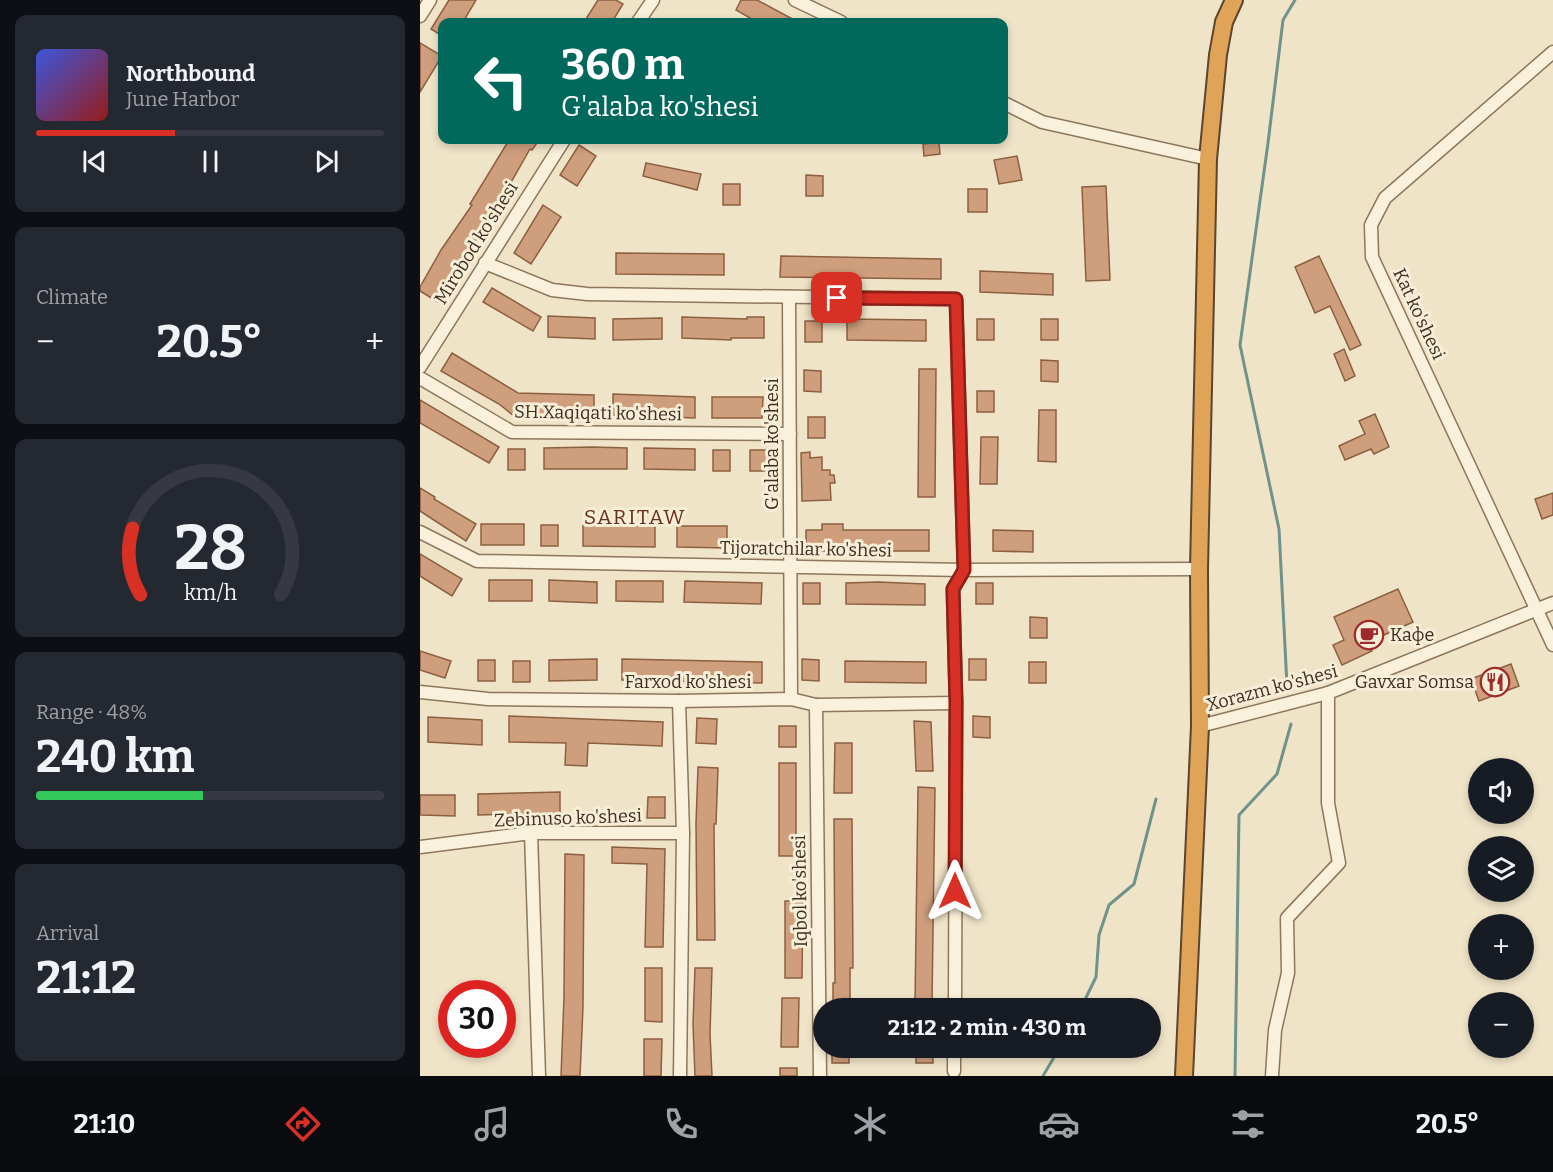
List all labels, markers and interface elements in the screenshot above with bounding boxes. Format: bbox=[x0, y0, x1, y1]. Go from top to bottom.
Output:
text: 360 m bbox=[561, 40, 684, 90]
icon: left bbox=[462, 42, 540, 120]
text: Northbound bbox=[126, 60, 255, 87]
text: June Harbor bbox=[126, 87, 239, 111]
text: G'alaba ko'shesi bbox=[561, 91, 759, 123]
icon: previous bbox=[78, 145, 111, 178]
icon: pause bbox=[194, 145, 227, 178]
icon: next bbox=[310, 145, 343, 178]
street label: Mirobod ko'shesi bbox=[429, 178, 523, 308]
street label: Kat ko'shesi bbox=[1388, 265, 1450, 363]
pin bbox=[811, 272, 862, 323]
icon: arrive bbox=[820, 281, 853, 314]
text: Climate bbox=[36, 285, 108, 309]
text: 20.5° bbox=[157, 315, 263, 369]
text: − bbox=[36, 322, 54, 362]
text: + bbox=[365, 322, 384, 362]
street label: G'alaba ko'shesi bbox=[761, 378, 783, 510]
street label: SH.Xaqiqati ko'shesi bbox=[514, 401, 682, 425]
district label: SARITAW bbox=[584, 504, 686, 530]
text: 28 bbox=[174, 511, 246, 586]
street label: Tijoratchilar ko'shesi bbox=[720, 536, 892, 562]
text: km/h bbox=[183, 580, 237, 606]
cafe icon: Кафе bbox=[1353, 619, 1385, 651]
place label: Кафе bbox=[1390, 624, 1434, 646]
street label: Xorazm ko'shesi bbox=[1204, 660, 1340, 716]
restaurant icon: Gavxar Somsa bbox=[1479, 666, 1511, 698]
street label: Farxod ko'shesi bbox=[624, 671, 752, 693]
place label: Gavxar Somsa bbox=[1355, 671, 1474, 693]
text: Range · 48% bbox=[36, 700, 147, 724]
text: 240 km bbox=[36, 730, 194, 784]
map controls bbox=[1468, 758, 1534, 1058]
button: sound bbox=[1468, 758, 1534, 824]
street label: Zebinuso ko'shesi bbox=[494, 804, 642, 832]
street label: Iqbol ko'shesi bbox=[788, 835, 812, 947]
button: layers bbox=[1468, 836, 1534, 902]
position arrow bbox=[923, 859, 987, 923]
button: + bbox=[1468, 914, 1534, 980]
text: Arrival bbox=[36, 921, 99, 945]
text: 21:12 bbox=[36, 951, 136, 1005]
speed limit sign: 30 bbox=[438, 980, 516, 1058]
button: − bbox=[1468, 992, 1534, 1058]
text: 21:12 · 2 min · 430 m bbox=[888, 1014, 1086, 1041]
icon: directions bbox=[282, 1103, 324, 1145]
icon: music bbox=[471, 1103, 513, 1145]
icon: phone bbox=[660, 1103, 702, 1145]
icon: climate bbox=[849, 1103, 891, 1145]
icon: car bbox=[1038, 1103, 1080, 1145]
icon: filters bbox=[1227, 1103, 1269, 1145]
text: 21:10 bbox=[73, 1108, 135, 1140]
text: 20.5° bbox=[1416, 1108, 1479, 1140]

